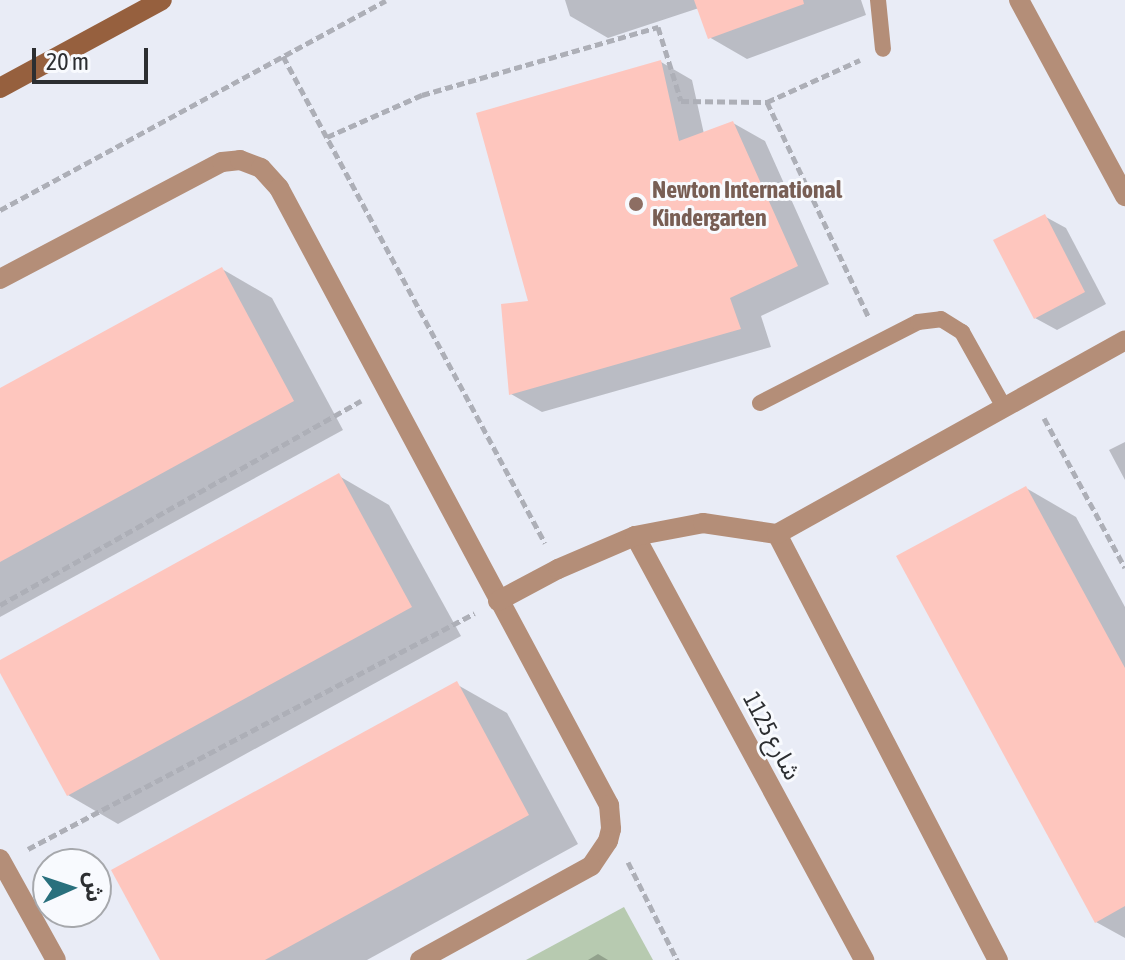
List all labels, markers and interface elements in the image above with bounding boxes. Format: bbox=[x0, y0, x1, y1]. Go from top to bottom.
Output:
scale bar bbox=[36, 32, 152, 82]
text: 20 m bbox=[46, 48, 89, 75]
place label: Newton International Kindergarten bbox=[652, 176, 842, 232]
marker: Newton International Kindergarten bbox=[627, 195, 645, 213]
street label: شارع 1125 bbox=[737, 687, 807, 785]
north arrow bbox=[32, 848, 112, 928]
text: ش bbox=[80, 871, 108, 903]

